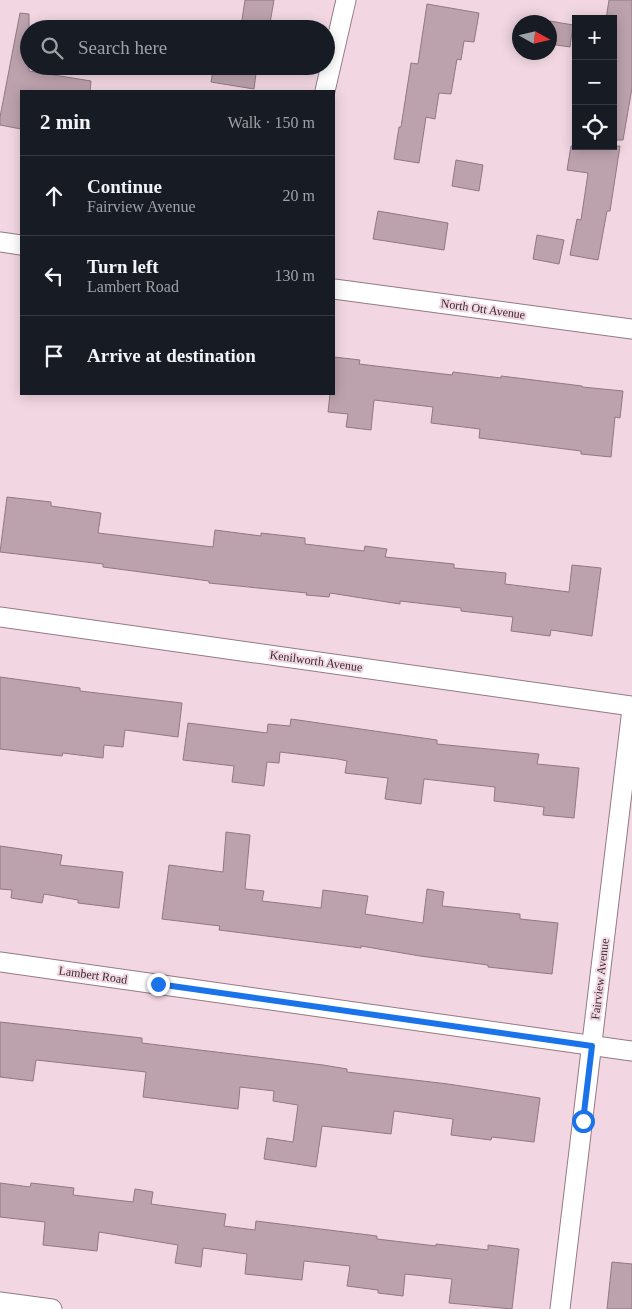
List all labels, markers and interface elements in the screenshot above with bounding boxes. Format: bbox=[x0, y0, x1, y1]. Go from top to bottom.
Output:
north arrow bbox=[512, 15, 557, 60]
map controls bbox=[572, 15, 617, 150]
button: + bbox=[572, 15, 617, 60]
search box bbox=[20, 20, 335, 75]
icon: search bbox=[38, 34, 66, 62]
text: Search here bbox=[78, 37, 167, 58]
button: − bbox=[572, 60, 617, 105]
button: locate bbox=[572, 105, 617, 150]
text: 2 min bbox=[40, 110, 91, 134]
text: Walk · 150 m bbox=[228, 114, 315, 131]
text: Continue bbox=[87, 176, 162, 197]
icon: ahead bbox=[40, 182, 68, 210]
text: 20 m bbox=[283, 187, 315, 204]
text: Fairview Avenue bbox=[87, 198, 196, 215]
text: Turn left bbox=[87, 256, 159, 277]
icon: left bbox=[40, 262, 68, 290]
text: 130 m bbox=[275, 267, 315, 284]
text: Lambert Road bbox=[87, 278, 179, 295]
street label: North Ott Avenue bbox=[440, 296, 526, 322]
icon: arrive bbox=[40, 342, 68, 370]
text: Arrive at destination bbox=[87, 345, 256, 366]
street label: Kenilworth Avenue bbox=[269, 648, 363, 674]
street label: Fairview Avenue bbox=[588, 938, 612, 1020]
street label: Lambert Road bbox=[58, 963, 128, 987]
route end bbox=[147, 973, 170, 996]
route start bbox=[572, 1110, 595, 1133]

